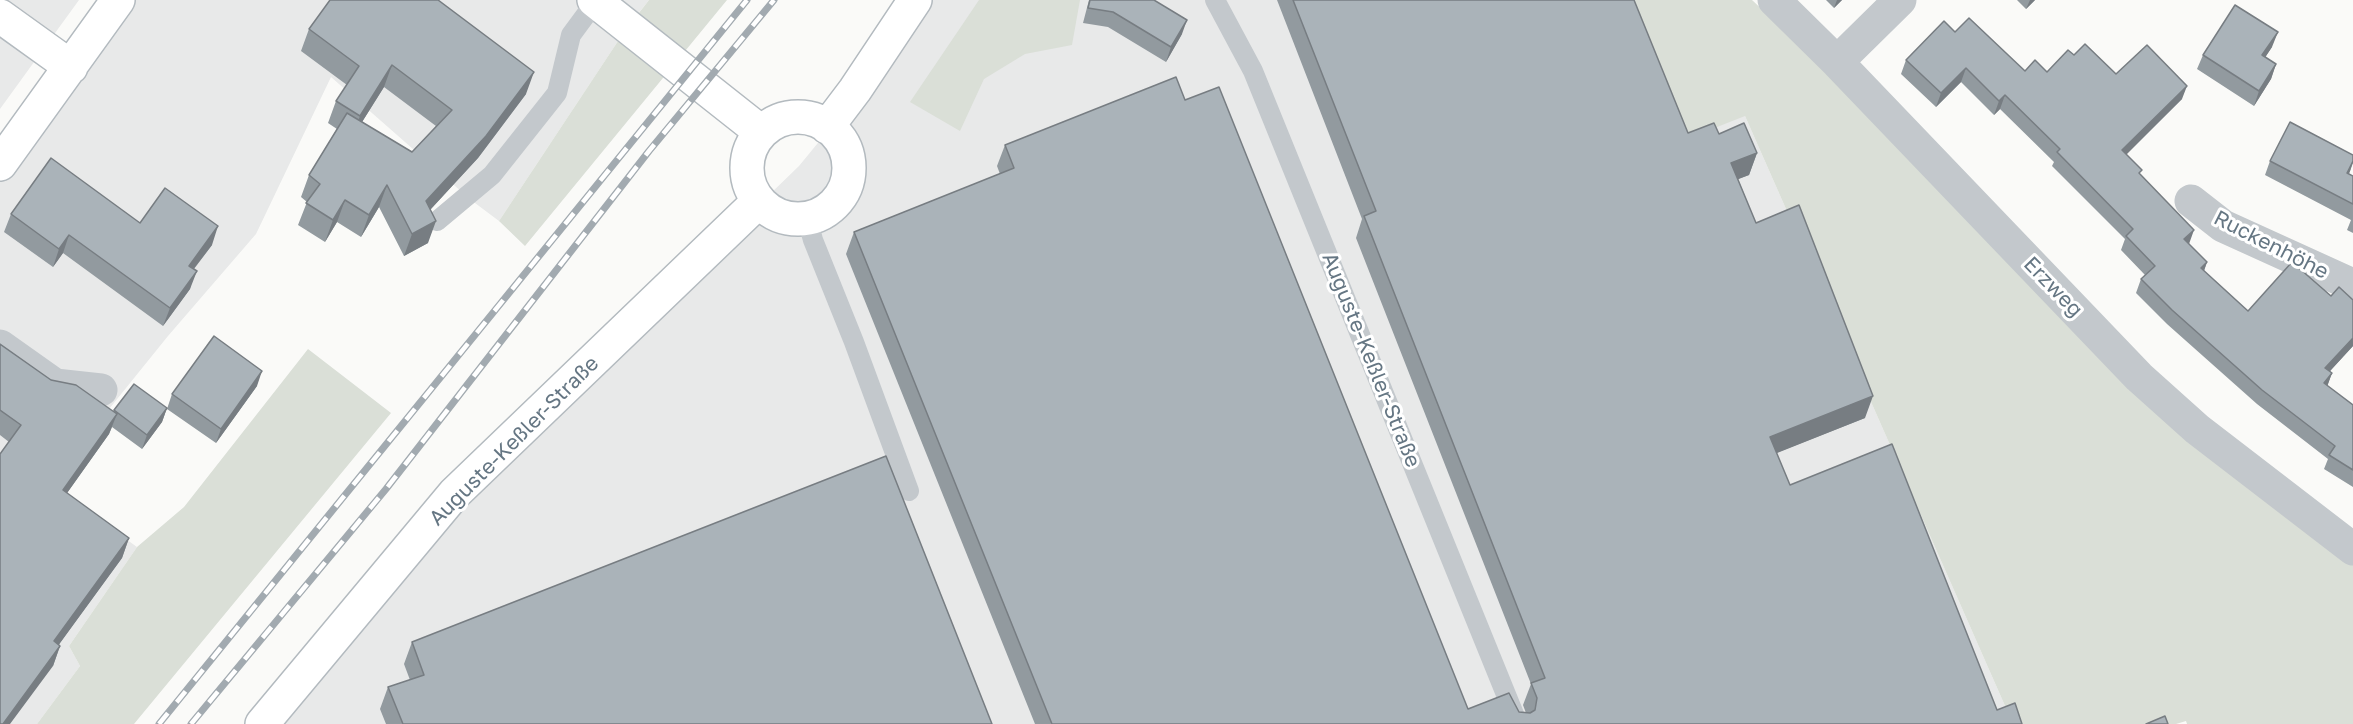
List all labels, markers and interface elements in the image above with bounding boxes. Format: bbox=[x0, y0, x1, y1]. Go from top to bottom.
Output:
street label: Ruckenhöhe bbox=[2210, 205, 2332, 285]
street label: Auguste-Keßler-Straße bbox=[1316, 249, 1426, 471]
street label: Erzweg bbox=[2018, 252, 2088, 322]
street label: Auguste-Keßler-Straße bbox=[424, 351, 604, 531]

